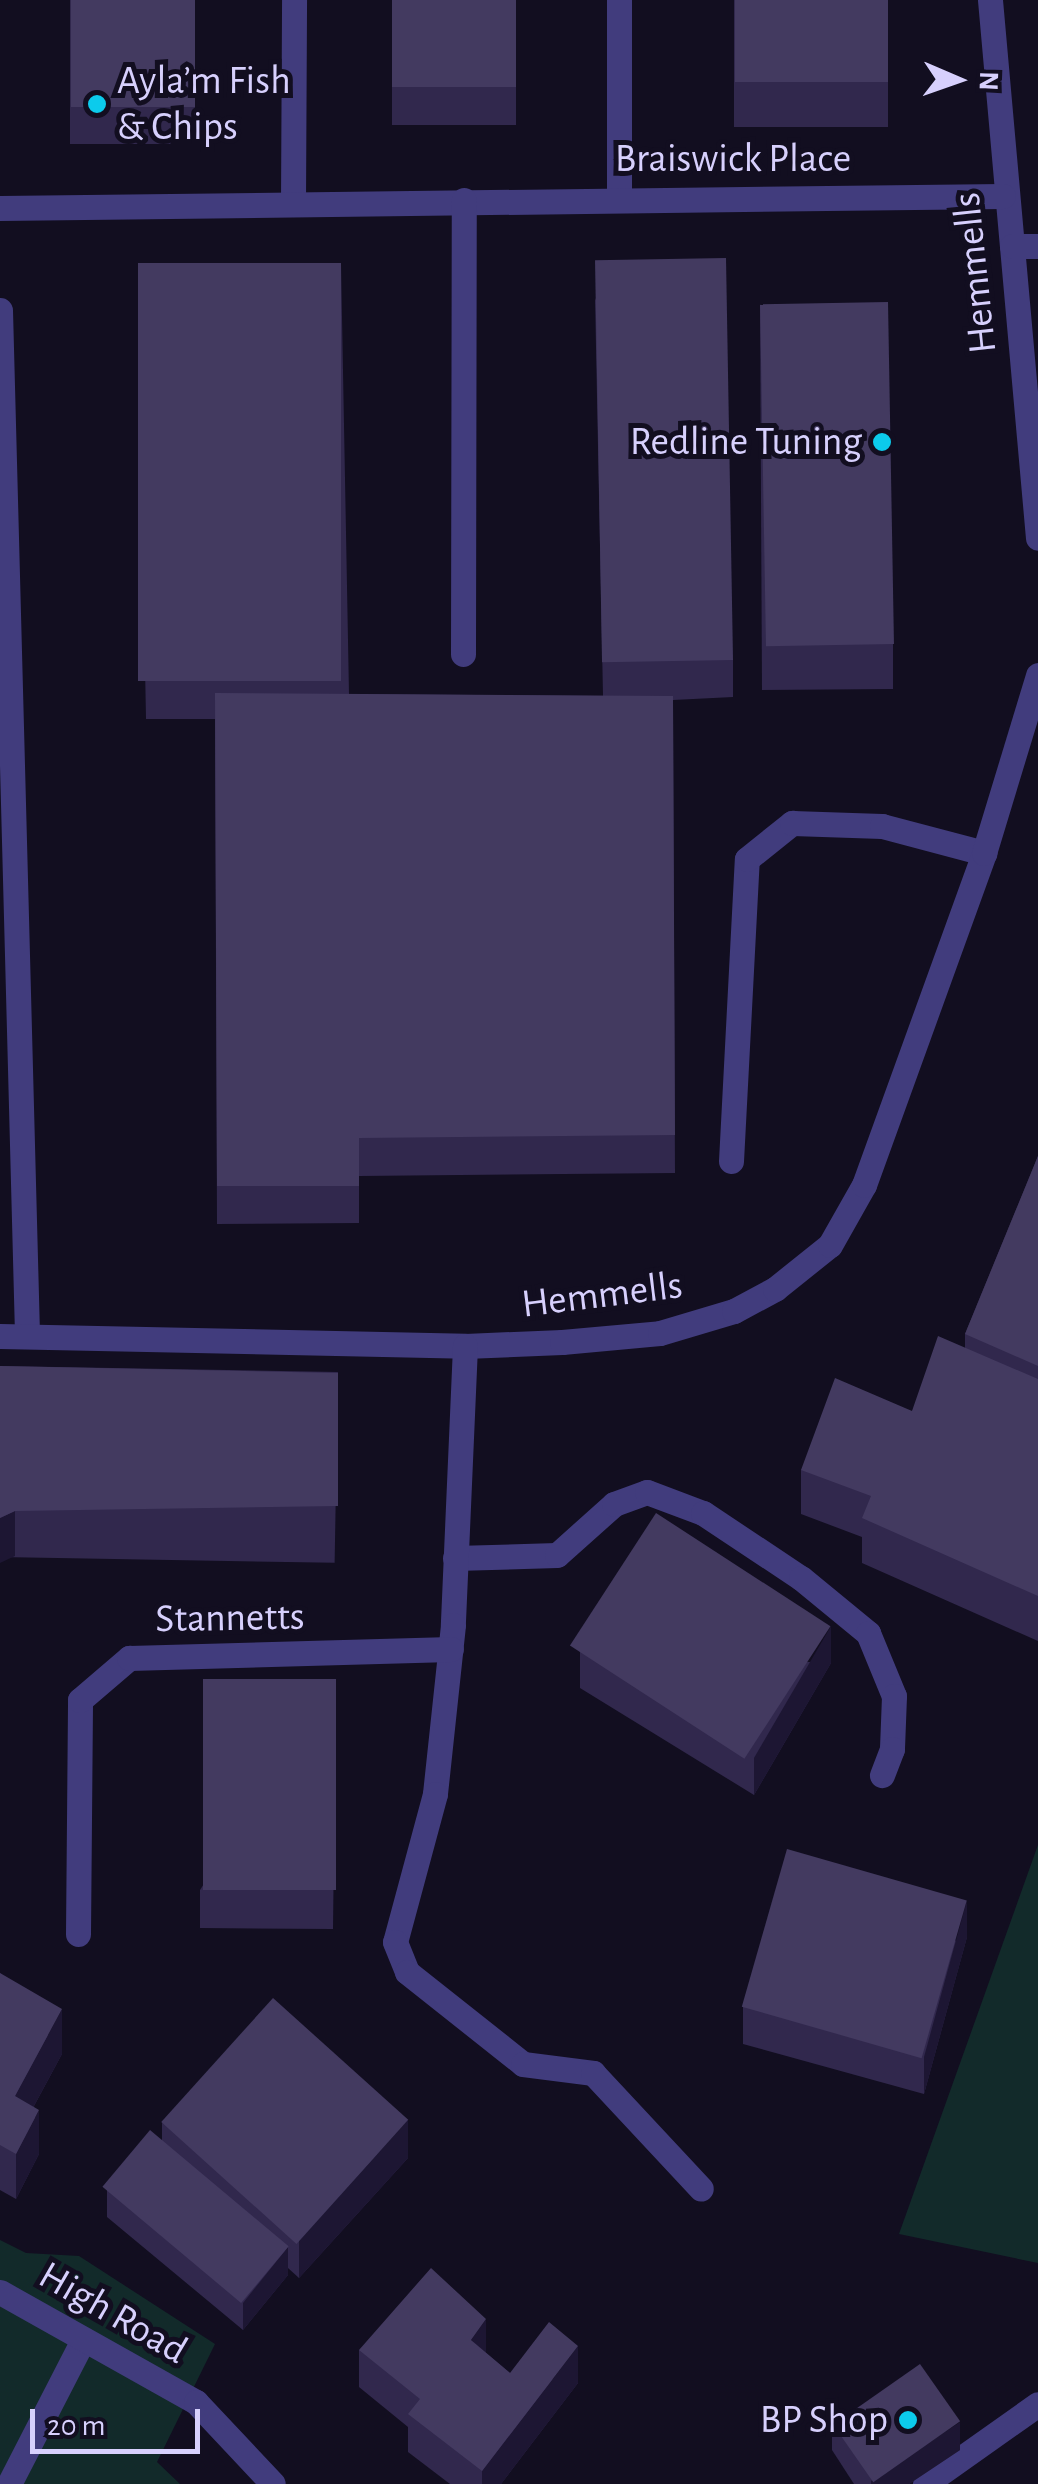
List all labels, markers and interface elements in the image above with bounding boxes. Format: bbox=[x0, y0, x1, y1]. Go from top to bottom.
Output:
north arrow bbox=[908, 30, 1008, 130]
place label: Ayla’m Fish & Chips bbox=[117, 57, 291, 151]
text: N bbox=[974, 71, 1002, 91]
marker: Ayla’m Fish & Chips bbox=[86, 93, 108, 115]
street label: Braiswick Place bbox=[615, 135, 851, 183]
street label: Hemmells bbox=[943, 190, 1007, 356]
place label: Redline Tuning bbox=[630, 418, 862, 466]
marker: Redline Tuning bbox=[871, 431, 893, 453]
street label: Hemmells bbox=[519, 1261, 685, 1329]
street label: Stannetts bbox=[155, 1593, 305, 1643]
street label: High Road bbox=[30, 2251, 196, 2375]
scale bar bbox=[35, 2389, 205, 2451]
place label: BP Shop bbox=[760, 2396, 888, 2444]
marker: BP Shop bbox=[897, 2409, 919, 2431]
text: 20 m bbox=[47, 2411, 105, 2441]

